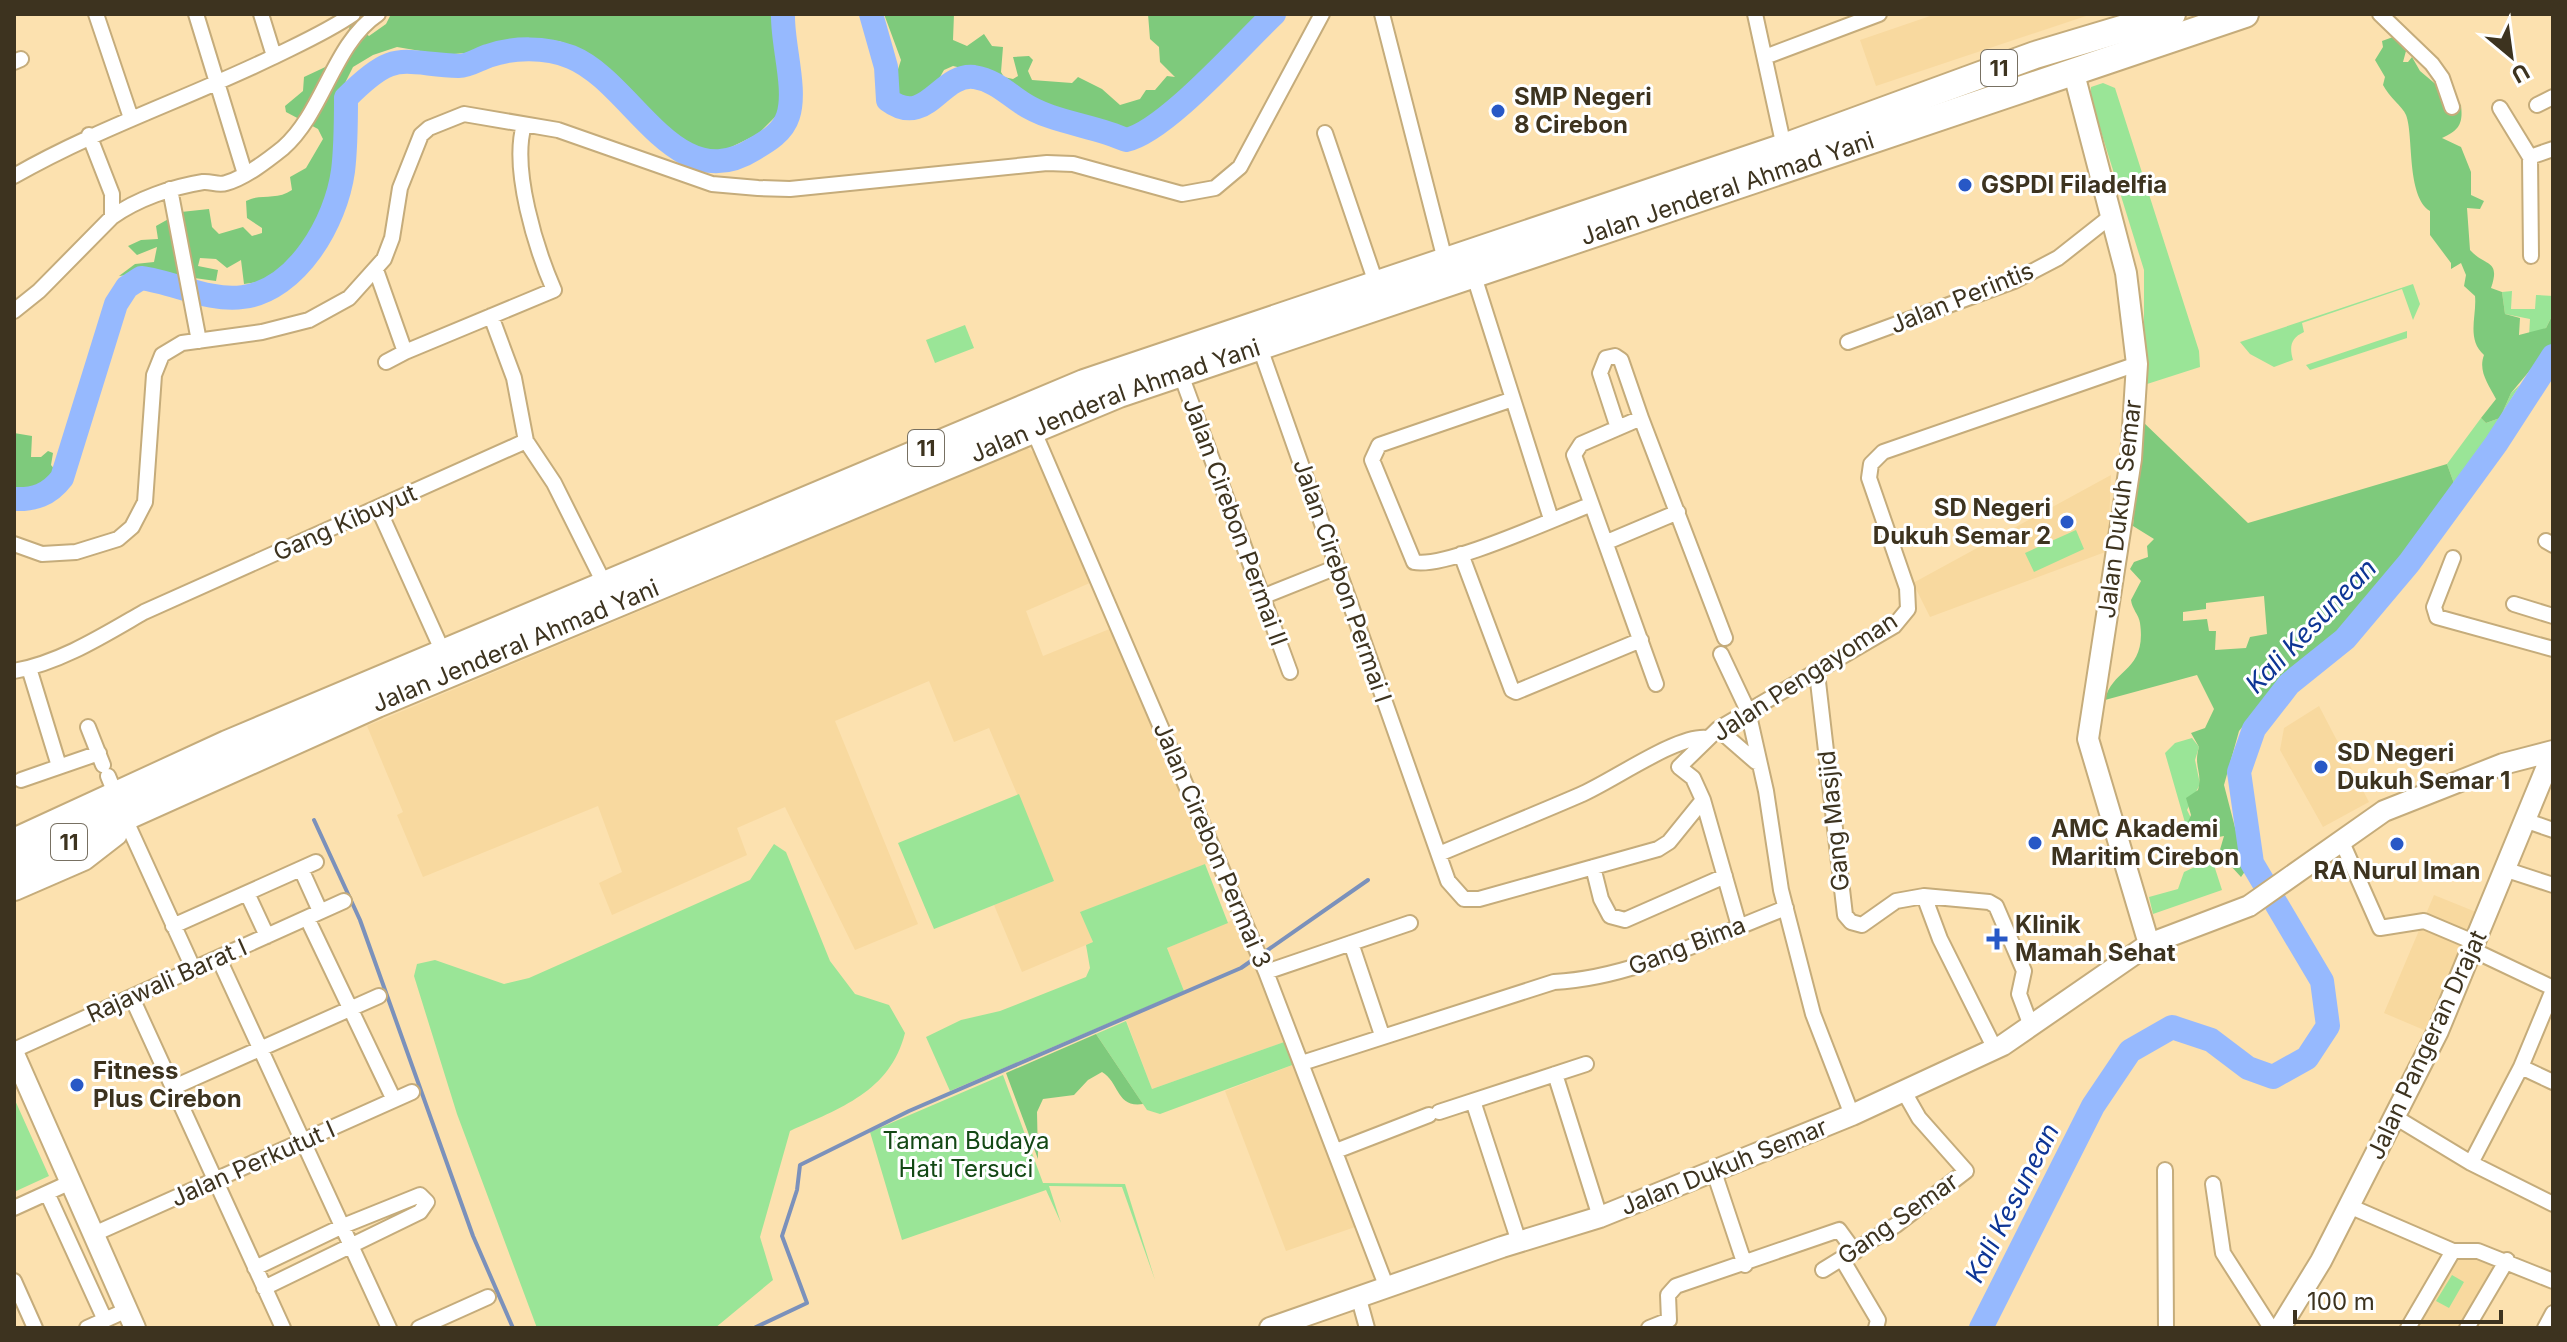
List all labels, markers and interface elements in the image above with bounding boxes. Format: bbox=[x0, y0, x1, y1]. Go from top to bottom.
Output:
north arrow bbox=[2471, 16, 2551, 96]
road number: 11 bbox=[1981, 50, 2017, 86]
text: U bbox=[2507, 58, 2534, 89]
place label: SMP Negeri 8 Cirebon bbox=[1514, 82, 1652, 139]
marker: SMP Negeri 8 Cirebon bbox=[1489, 102, 1507, 120]
street label: Jalan Jenderal Ahmad Yani bbox=[1577, 125, 1878, 251]
place label: GSPDI Filadelfia bbox=[1981, 170, 2167, 199]
marker: GSPDI Filadelfia bbox=[1956, 176, 1974, 194]
street label: Jalan Perintis bbox=[1886, 256, 2038, 340]
street label: Jalan Jenderal Ahmad Yani bbox=[966, 332, 1264, 469]
street label: Jalan Cirebon Permai II bbox=[1177, 394, 1294, 650]
street label: Jalan Dukuh Semar bbox=[2092, 398, 2147, 620]
road number: 11 bbox=[908, 430, 944, 466]
street label: Jalan Cirebon Permai I bbox=[1287, 455, 1398, 706]
street label: Gang Kibuyut bbox=[269, 478, 421, 567]
place label: SD Negeri Dukuh Semar 2 bbox=[1873, 493, 2051, 550]
marker: SD Negeri Dukuh Semar 2 bbox=[2058, 513, 2076, 531]
water label: Kali Kesunean bbox=[2239, 552, 2382, 699]
street label: Jalan Jenderal Ahmad Yani bbox=[368, 573, 663, 718]
street label: Jalan Pengayoman bbox=[1707, 606, 1903, 747]
street label: Jalan Cirebon Permai 3 bbox=[1148, 718, 1277, 972]
place label: SD Negeri Dukuh Semar 1 bbox=[2337, 738, 2510, 795]
street label: Gang Masjid bbox=[1812, 749, 1855, 893]
marker: SD Negeri Dukuh Semar 1 bbox=[2312, 758, 2330, 776]
place label: AMC Akademi Maritim Cirebon bbox=[2051, 814, 2239, 871]
road number: 11 bbox=[51, 824, 87, 860]
marker: AMC Akademi Maritim Cirebon bbox=[2026, 834, 2044, 852]
marker: RA Nurul Iman bbox=[2388, 835, 2406, 853]
place label: RA Nurul Iman bbox=[2313, 856, 2481, 885]
street label: Gang Bima bbox=[1624, 910, 1749, 981]
place label: Klinik Mamah Sehat bbox=[2015, 910, 2176, 967]
street label: Jalan Pangeran Drajat bbox=[2361, 925, 2492, 1164]
marker: Klinik Mamah Sehat bbox=[1986, 928, 2008, 950]
street label: Rajawali Barat I bbox=[82, 932, 251, 1029]
place label: Fitness Plus Cirebon bbox=[93, 1056, 242, 1113]
marker: Fitness Plus Cirebon bbox=[68, 1076, 86, 1094]
street label: Jalan Dukuh Semar bbox=[1616, 1112, 1831, 1221]
street label: Jalan Perkutut I bbox=[166, 1114, 339, 1213]
water label: Kali Kesunean bbox=[1958, 1118, 2065, 1288]
park label: Taman Budaya Hati Tersuci bbox=[882, 1126, 1050, 1183]
street label: Gang Semar bbox=[1832, 1167, 1963, 1271]
scale bar bbox=[2295, 1274, 2501, 1324]
text: 100 m bbox=[2307, 1287, 2375, 1316]

